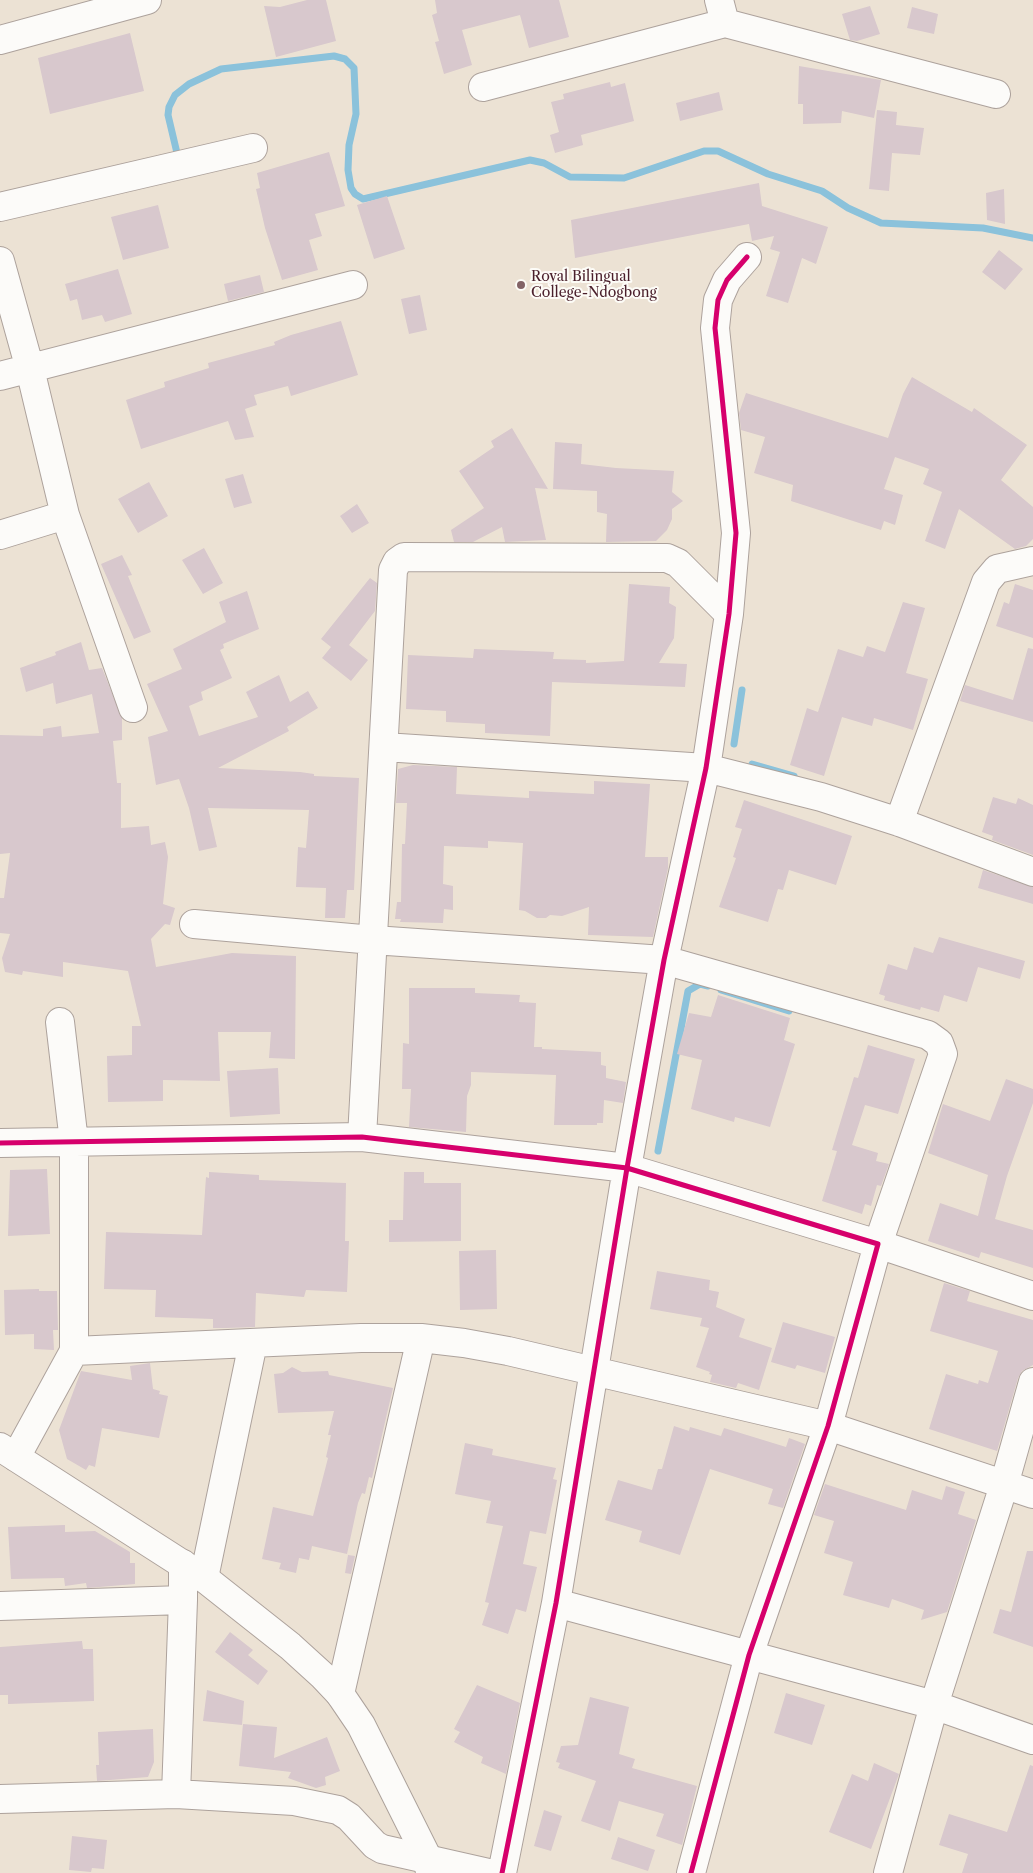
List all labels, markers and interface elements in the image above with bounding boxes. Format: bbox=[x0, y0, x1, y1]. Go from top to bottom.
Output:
place label: Royal Bilingual College-Ndogbong bbox=[531, 269, 657, 302]
marker: Royal Bilingual College-Ndogbong bbox=[515, 279, 527, 291]

